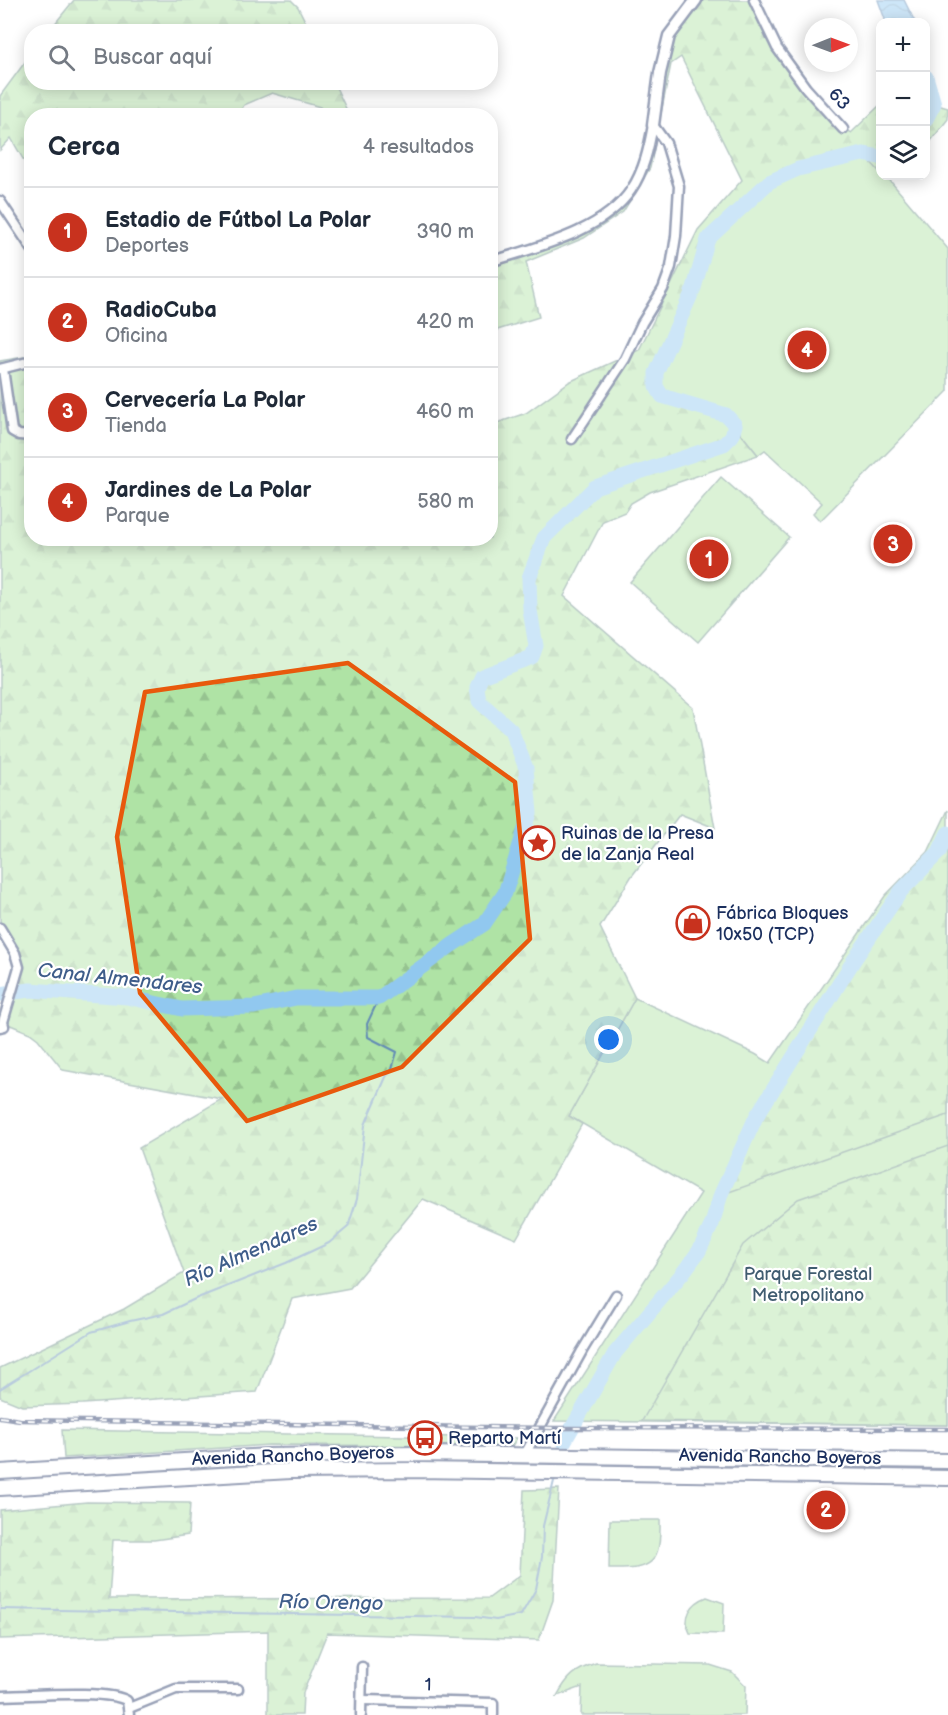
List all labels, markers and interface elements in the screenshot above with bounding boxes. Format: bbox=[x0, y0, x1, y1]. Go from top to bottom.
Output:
north arrow bbox=[804, 18, 858, 72]
map controls bbox=[876, 18, 930, 180]
button: + bbox=[876, 18, 930, 72]
search box bbox=[24, 24, 498, 90]
icon: search bbox=[45, 41, 78, 74]
text: Buscar aquí bbox=[93, 44, 212, 71]
button: − bbox=[876, 72, 930, 126]
street label: 63 bbox=[824, 84, 854, 114]
button: layers bbox=[876, 126, 930, 180]
text: Cerca bbox=[48, 132, 120, 163]
text: 4 resultados bbox=[363, 135, 474, 159]
text: Estadio de Fútbol La Polar bbox=[105, 207, 371, 234]
text: 1 bbox=[63, 220, 72, 244]
text: 390 m bbox=[416, 220, 474, 244]
text: Deportes bbox=[105, 234, 189, 258]
text: RadioCuba bbox=[105, 297, 217, 324]
text: 2 bbox=[62, 310, 73, 334]
text: 420 m bbox=[416, 310, 474, 334]
text: Oficina bbox=[105, 324, 168, 348]
pin: 4 bbox=[788, 328, 826, 372]
text: Cervecería La Polar bbox=[105, 387, 305, 414]
text: 3 bbox=[62, 400, 73, 424]
text: 460 m bbox=[416, 400, 474, 424]
text: Tienda bbox=[105, 414, 167, 438]
text: Jardines de La Polar bbox=[105, 477, 311, 504]
text: 4 bbox=[62, 490, 73, 514]
text: 580 m bbox=[417, 490, 474, 514]
text: Parque bbox=[105, 504, 170, 528]
pin: 3 bbox=[874, 522, 912, 566]
pin: 1 bbox=[690, 536, 728, 582]
place label: Ruinas de la Presa de la Zanja Real bbox=[561, 823, 714, 865]
place icon: Ruinas de la Presa de la Zanja Real bbox=[520, 825, 556, 861]
place label: Fábrica Bloques 10x50 (TCP) bbox=[716, 903, 848, 945]
shop icon: Fábrica Bloques 10x50 (TCP) bbox=[675, 905, 711, 941]
water label: Canal Almendares bbox=[36, 958, 204, 1000]
your location bbox=[594, 1025, 623, 1054]
water label: Río Almendares bbox=[180, 1212, 322, 1292]
park label: Parque Forestal Metropolitano bbox=[744, 1264, 872, 1306]
bus stop icon: Reparto Martí bbox=[407, 1420, 443, 1456]
place label: Reparto Martí bbox=[448, 1428, 562, 1449]
street label: Avenida Rancho Boyeros bbox=[191, 1442, 395, 1470]
street label: Avenida Rancho Boyeros bbox=[679, 1445, 881, 1469]
pin: 2 bbox=[806, 1488, 846, 1532]
water label: Río Orengo bbox=[278, 1590, 384, 1616]
street label: 1 bbox=[424, 1674, 432, 1696]

